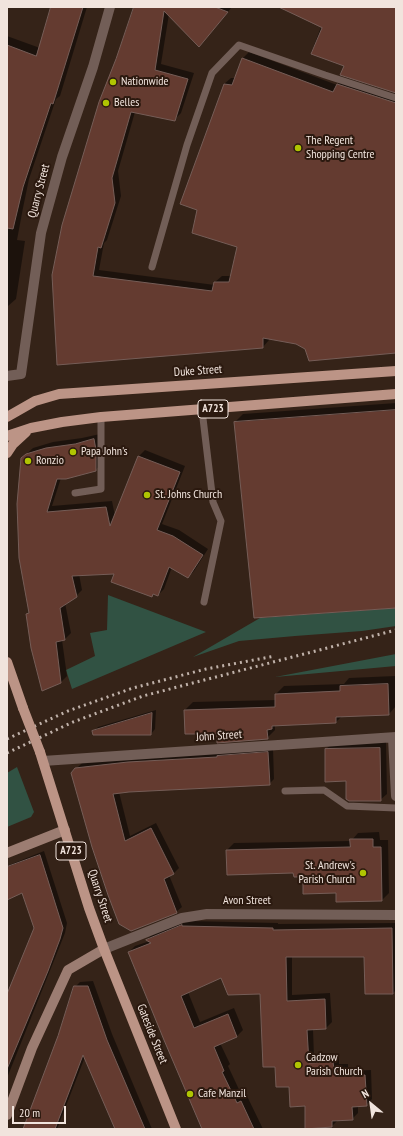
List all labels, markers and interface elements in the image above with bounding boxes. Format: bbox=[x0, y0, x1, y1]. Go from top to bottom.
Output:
place label: Nationwide bbox=[121, 75, 168, 89]
marker: Nationwide bbox=[108, 77, 118, 87]
place label: Belles bbox=[114, 96, 139, 110]
marker: Belles bbox=[101, 98, 111, 108]
place label: The Regent Shopping Centre bbox=[306, 134, 375, 162]
marker: The Regent Shopping Centre bbox=[293, 143, 303, 153]
street label: Quarry Street bbox=[25, 163, 53, 219]
street label: Duke Street bbox=[173, 362, 223, 380]
road number: A723 bbox=[198, 400, 228, 418]
place label: Papa John's bbox=[81, 445, 128, 459]
marker: Papa John's bbox=[68, 447, 78, 457]
place label: Ronzio bbox=[36, 454, 64, 468]
marker: Ronzio bbox=[23, 456, 33, 466]
place label: St. Johns Church bbox=[155, 488, 222, 502]
marker: St. Johns Church bbox=[142, 490, 152, 500]
street label: John Street bbox=[196, 727, 242, 745]
road number: A723 bbox=[56, 842, 86, 860]
place label: St. Andrew's Parish Church bbox=[299, 859, 355, 887]
street label: Quarry Street bbox=[85, 868, 115, 924]
marker: St. Andrew's Parish Church bbox=[358, 868, 368, 878]
street label: Avon Street bbox=[223, 894, 271, 908]
street label: Gateside Street bbox=[134, 1002, 170, 1066]
place label: Cadzow Parish Church bbox=[306, 1051, 362, 1079]
marker: Cadzow Parish Church bbox=[293, 1060, 303, 1070]
north arrow bbox=[351, 1084, 391, 1124]
text: N bbox=[359, 1086, 371, 1101]
place label: Cafe Manzil bbox=[198, 1087, 246, 1101]
marker: Cafe Manzil bbox=[185, 1089, 195, 1099]
scale bar bbox=[14, 1098, 68, 1124]
text: 20 m bbox=[19, 1105, 40, 1120]

